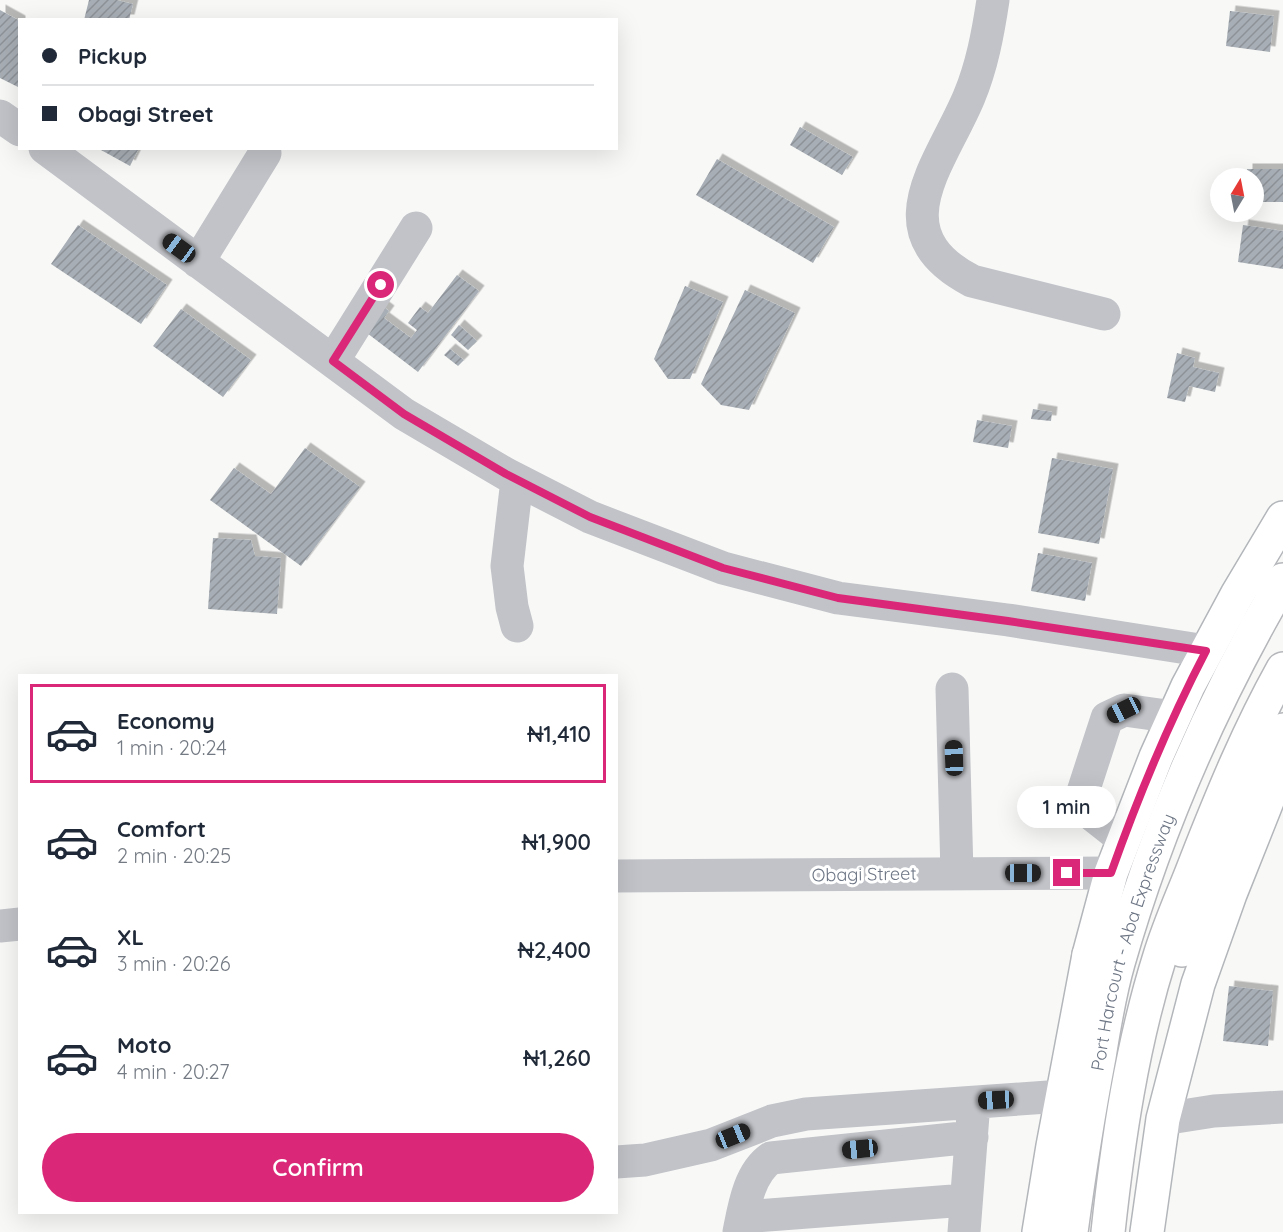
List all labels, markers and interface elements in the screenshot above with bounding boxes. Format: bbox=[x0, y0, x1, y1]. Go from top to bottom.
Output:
text: Pickup bbox=[78, 42, 147, 70]
text: Obagi Street bbox=[78, 100, 214, 128]
north arrow bbox=[1210, 168, 1264, 222]
map controls bbox=[1210, 168, 1264, 222]
car bbox=[159, 230, 199, 266]
route start bbox=[367, 271, 394, 298]
car bbox=[1104, 694, 1144, 726]
icon: car bbox=[45, 707, 99, 761]
text: Economy bbox=[117, 707, 215, 735]
text: ₦1,410 bbox=[527, 720, 591, 748]
text: 1 min · 20:24 bbox=[117, 735, 227, 760]
car bbox=[944, 740, 964, 776]
callout: 1 min bbox=[1018, 786, 1116, 828]
text: 1 min bbox=[1043, 794, 1090, 819]
street label: Port Harcourt - Aba Expressway bbox=[1085, 810, 1179, 1073]
icon: car bbox=[45, 815, 99, 869]
text: Comfort bbox=[117, 815, 206, 843]
text: ₦1,900 bbox=[522, 828, 591, 856]
text: 2 min · 20:25 bbox=[117, 843, 231, 868]
route end bbox=[1053, 859, 1080, 886]
street label: Obagi Street bbox=[811, 862, 917, 886]
car bbox=[1005, 864, 1041, 882]
icon: car bbox=[45, 923, 99, 977]
text: XL bbox=[117, 923, 144, 951]
text: ₦2,400 bbox=[518, 936, 591, 964]
text: 3 min · 20:26 bbox=[117, 951, 230, 976]
icon: car bbox=[45, 1031, 99, 1085]
text: Moto bbox=[117, 1031, 171, 1059]
text: ₦1,260 bbox=[523, 1044, 591, 1072]
text: 4 min · 20:27 bbox=[117, 1059, 230, 1084]
car bbox=[978, 1090, 1014, 1110]
car bbox=[713, 1121, 753, 1151]
button: Confirm bbox=[42, 1133, 594, 1202]
car bbox=[841, 1138, 879, 1160]

